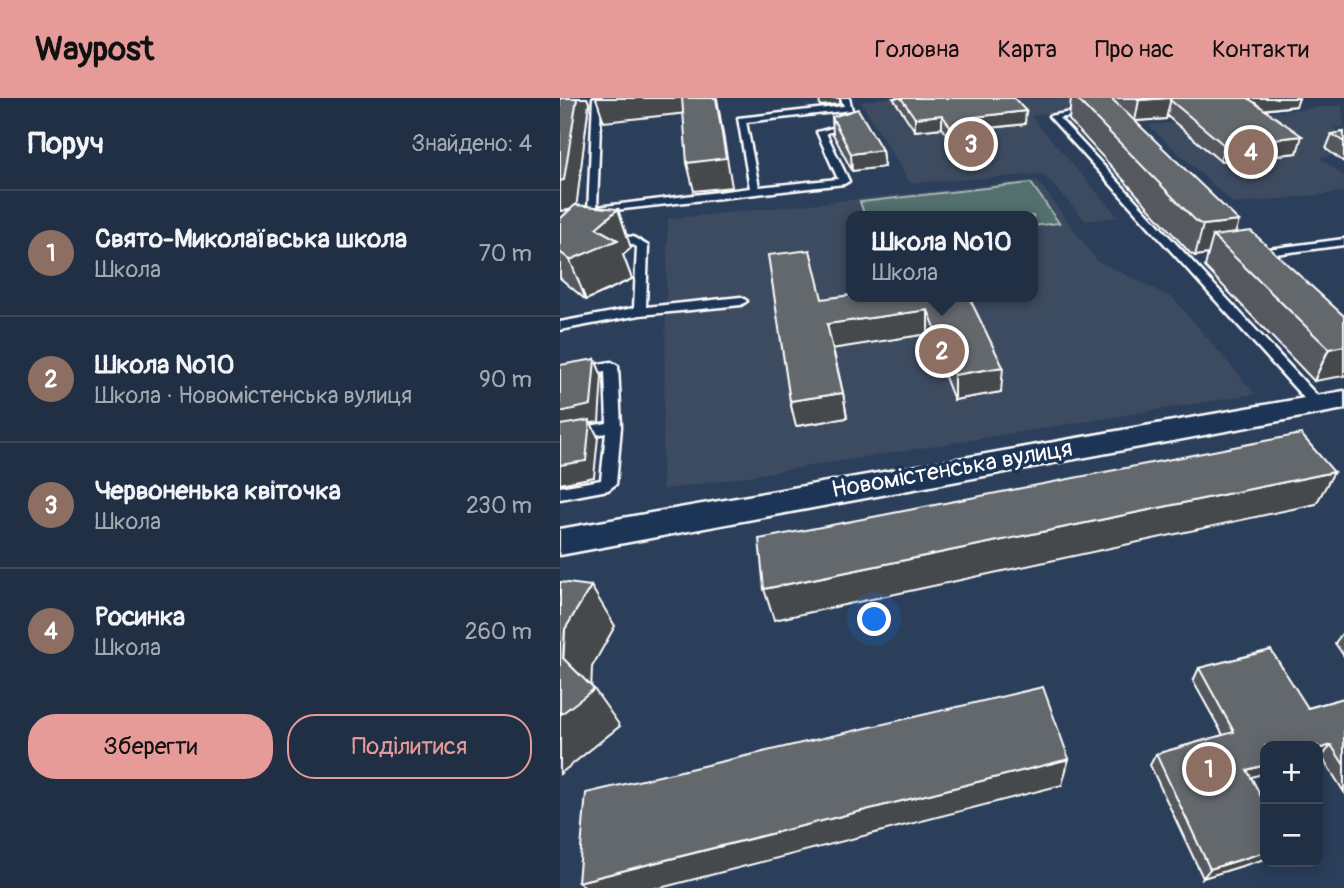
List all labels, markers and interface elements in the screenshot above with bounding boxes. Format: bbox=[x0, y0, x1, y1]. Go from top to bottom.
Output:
text: Waypost bbox=[35, 29, 154, 70]
text: Головна bbox=[875, 35, 959, 64]
text: Карта bbox=[997, 35, 1057, 64]
text: Про нас bbox=[1095, 35, 1174, 64]
text: Контакти bbox=[1212, 35, 1309, 64]
pin: 3 bbox=[948, 118, 994, 170]
text: Поруч bbox=[28, 125, 104, 162]
pin: 4 bbox=[1228, 126, 1274, 178]
text: Знайдено: 4 bbox=[412, 129, 532, 158]
popup bbox=[846, 211, 1038, 302]
text: Свято-Миколаївська школа bbox=[95, 223, 407, 255]
text: Школа №10 bbox=[872, 226, 1012, 258]
text: 1 bbox=[47, 239, 56, 268]
text: 70 m bbox=[479, 239, 532, 268]
text: Школа bbox=[95, 255, 161, 284]
text: Школа bbox=[872, 258, 938, 287]
pin: 2 bbox=[919, 325, 965, 377]
text: Школа №10 bbox=[95, 349, 235, 381]
text: 2 bbox=[45, 365, 57, 394]
text: 90 m bbox=[479, 365, 532, 394]
text: Школа · Новомістенська вулиця bbox=[95, 381, 412, 410]
street label: Новомістенська вулиця bbox=[829, 434, 1075, 504]
text: Червоненька квіточка bbox=[95, 475, 341, 507]
text: 3 bbox=[45, 491, 57, 520]
text: 230 m bbox=[466, 491, 532, 520]
text: Школа bbox=[95, 507, 161, 536]
text: Росинка bbox=[95, 601, 185, 633]
your location bbox=[857, 602, 891, 636]
text: 4 bbox=[44, 617, 58, 646]
text: 260 m bbox=[465, 617, 532, 646]
text: Школа bbox=[95, 633, 161, 662]
button: Зберегти bbox=[28, 714, 273, 779]
button: Поділитися bbox=[287, 714, 532, 779]
map controls bbox=[1260, 741, 1323, 867]
button: + bbox=[1260, 741, 1323, 804]
pin: 1 bbox=[1186, 743, 1232, 795]
button: − bbox=[1260, 804, 1323, 867]

